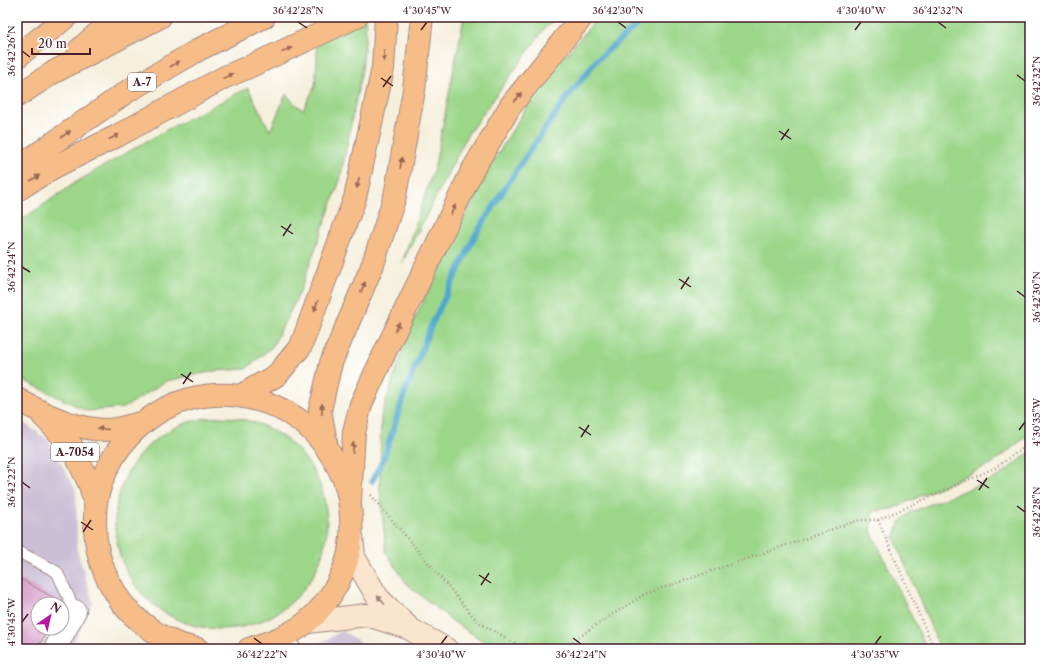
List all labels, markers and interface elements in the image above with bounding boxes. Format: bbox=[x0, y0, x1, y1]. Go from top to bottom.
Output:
text: 36°42'28"N bbox=[272, 4, 324, 17]
text: 4°30'45"W bbox=[403, 4, 452, 17]
text: 36°42'30"N bbox=[592, 4, 644, 17]
text: 4°30'40"W bbox=[836, 4, 887, 17]
text: 36°42'32"N bbox=[913, 4, 963, 17]
text: 36°42'26"N bbox=[5, 26, 18, 76]
scale bar bbox=[32, 30, 90, 56]
text: 20 m bbox=[38, 36, 67, 51]
one-way arrow bbox=[281, 47, 292, 53]
one-way arrow bbox=[380, 50, 387, 62]
text: 36°42'32"N bbox=[1030, 56, 1043, 106]
one-way arrow bbox=[169, 60, 181, 67]
road number: A-7 bbox=[128, 73, 156, 91]
one-way arrow bbox=[223, 73, 234, 79]
one-way arrow bbox=[513, 92, 522, 103]
one-way arrow bbox=[61, 130, 71, 138]
one-way arrow bbox=[108, 134, 120, 141]
one-way arrow bbox=[398, 157, 404, 169]
one-way arrow bbox=[29, 175, 41, 182]
one-way arrow bbox=[354, 177, 360, 189]
one-way arrow bbox=[450, 204, 456, 216]
text: 36°42'24"N bbox=[5, 242, 18, 292]
text: 36°42'30"N bbox=[1030, 271, 1043, 323]
one-way arrow bbox=[360, 281, 366, 292]
one-way arrow bbox=[312, 300, 318, 312]
one-way arrow bbox=[394, 321, 400, 333]
text: 4°30'35"W bbox=[1030, 397, 1043, 446]
one-way arrow bbox=[318, 403, 325, 415]
one-way arrow bbox=[97, 426, 109, 432]
one-way arrow bbox=[349, 442, 356, 454]
road number: A-7054 bbox=[51, 443, 99, 461]
text: 36°42'22"N bbox=[5, 457, 18, 507]
text: 36°42'28"N bbox=[1030, 486, 1043, 538]
one-way arrow bbox=[376, 595, 385, 605]
north arrow bbox=[30, 596, 70, 636]
text: 4°30'45"W bbox=[5, 597, 18, 646]
text: N bbox=[48, 599, 64, 616]
text: 36°42'22"N bbox=[237, 648, 287, 661]
text: 4°30'40"W bbox=[416, 648, 467, 661]
text: 36°42'24"N bbox=[556, 648, 606, 661]
text: 4°30'35"W bbox=[851, 648, 900, 661]

